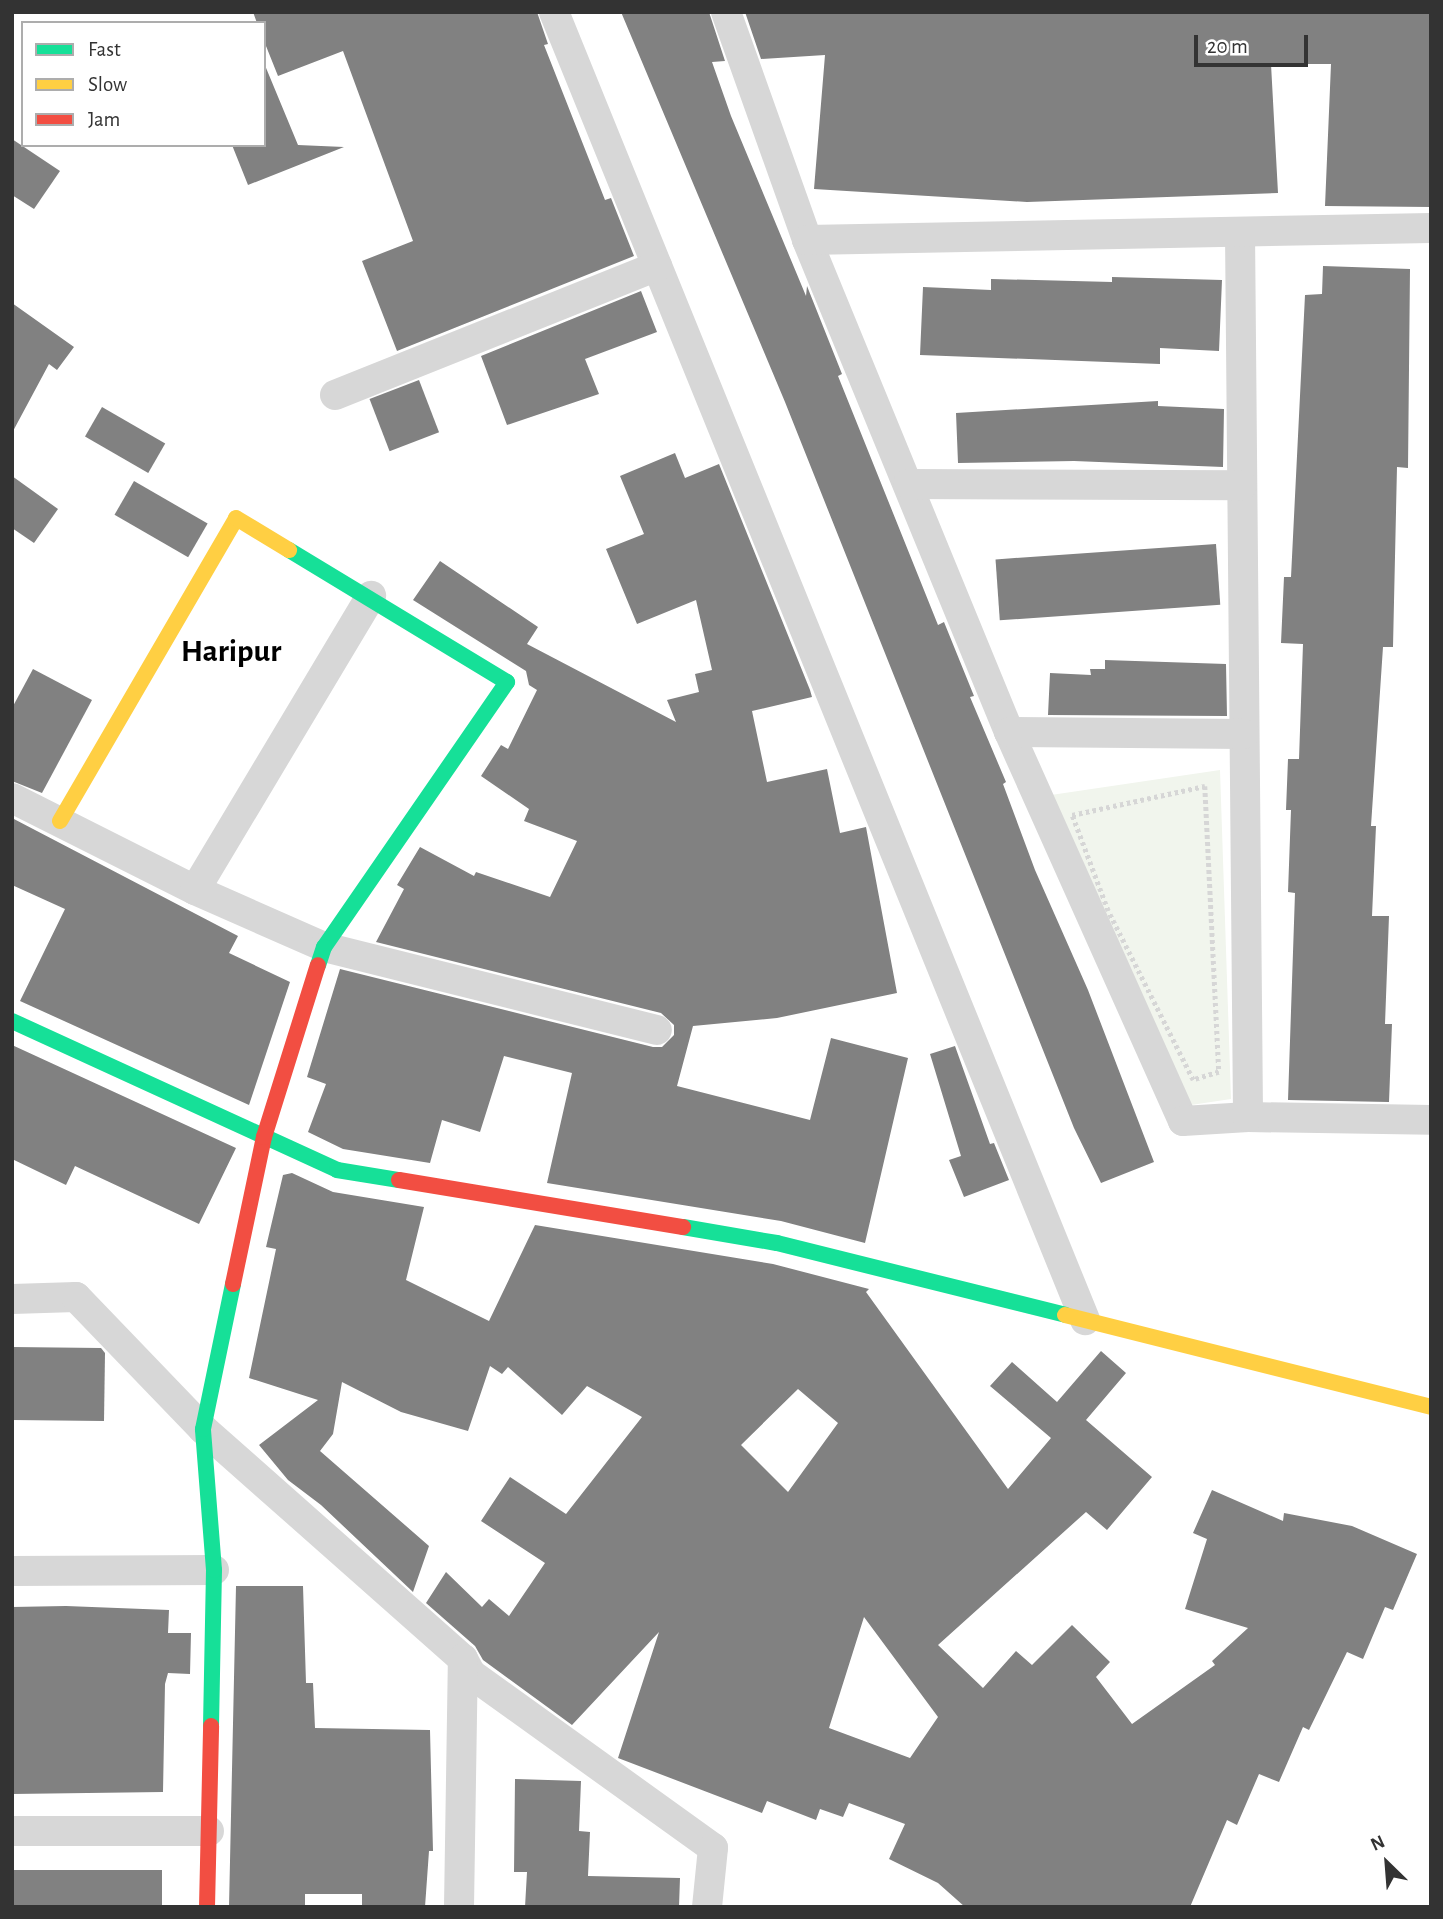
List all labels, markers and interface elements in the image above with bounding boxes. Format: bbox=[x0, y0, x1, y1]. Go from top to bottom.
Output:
legend bbox=[21, 21, 266, 147]
scale bar bbox=[1198, 21, 1312, 65]
text: 20 m bbox=[1207, 36, 1248, 57]
text: Fast bbox=[88, 39, 121, 60]
text: Slow bbox=[88, 74, 127, 95]
text: Jam bbox=[88, 109, 120, 130]
district label: Haripur bbox=[181, 632, 281, 670]
north arrow bbox=[1352, 1828, 1422, 1898]
text: N bbox=[1368, 1832, 1388, 1855]

